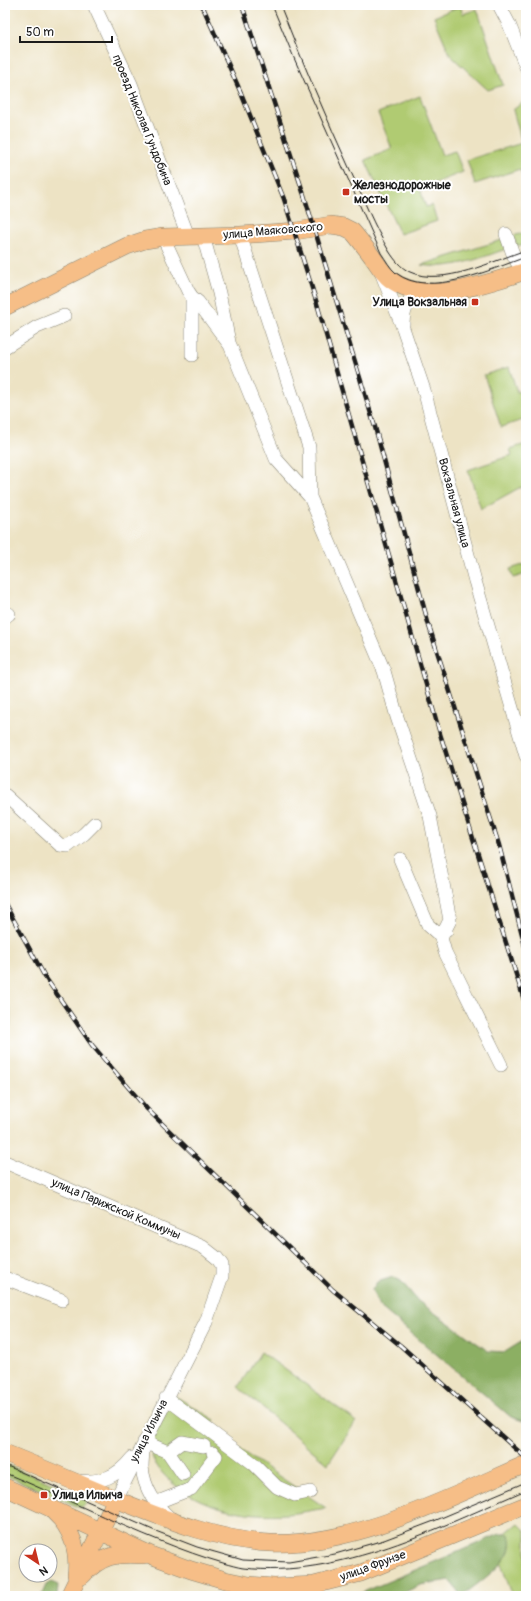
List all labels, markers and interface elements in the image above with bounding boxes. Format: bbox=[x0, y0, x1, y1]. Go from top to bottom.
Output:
scale bar bbox=[20, 18, 112, 44]
text: 50 m bbox=[26, 25, 54, 40]
street label: проезд Николая Гундобина bbox=[109, 52, 175, 188]
place label: Железнодорожные мосты bbox=[352, 178, 452, 207]
marker: Железнодорожные мосты bbox=[341, 187, 351, 197]
street label: улица Маяковского bbox=[221, 219, 324, 243]
place label: Улица Вокзальная bbox=[373, 295, 467, 310]
marker: Улица Вокзальная bbox=[470, 297, 480, 307]
street label: Вокзальная улица bbox=[435, 456, 473, 550]
street label: улица Парижской Коммуны bbox=[48, 1175, 183, 1243]
street label: улица Ильича bbox=[126, 1397, 171, 1466]
place label: Улица Ильича bbox=[52, 1488, 123, 1503]
marker: Улица Ильича bbox=[39, 1490, 49, 1500]
north arrow bbox=[18, 1543, 58, 1583]
street label: улица Фрунзе bbox=[337, 1547, 408, 1585]
text: N bbox=[36, 1563, 50, 1579]

